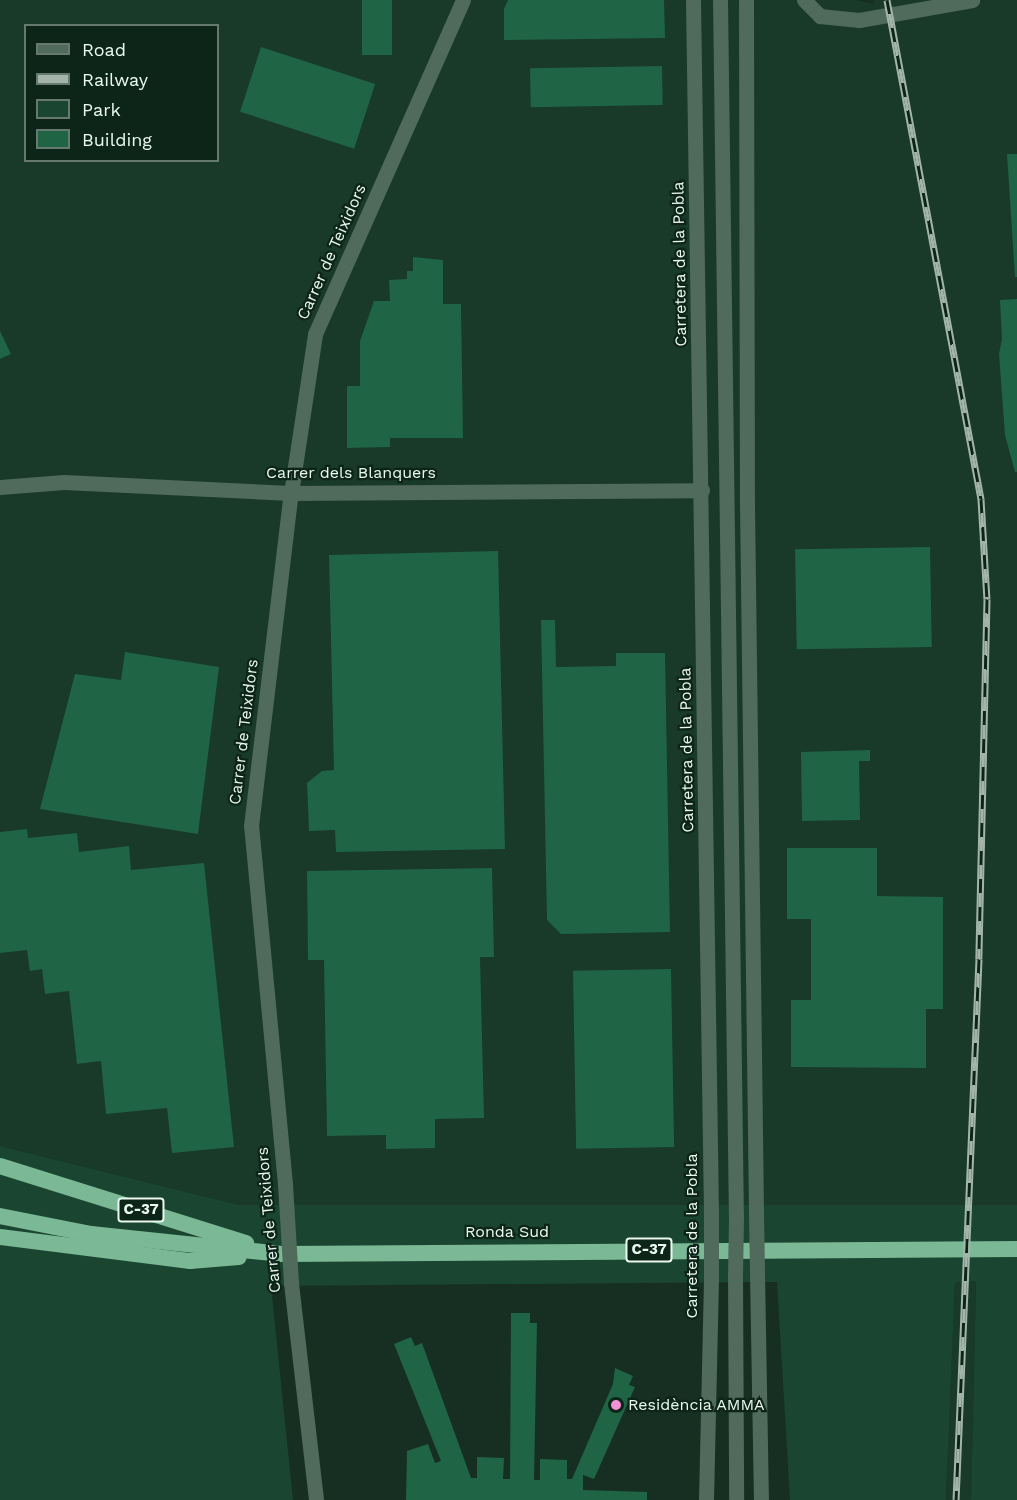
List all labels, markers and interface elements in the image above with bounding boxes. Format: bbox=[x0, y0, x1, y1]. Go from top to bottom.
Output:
legend bbox=[24, 24, 219, 162]
text: Road bbox=[82, 39, 126, 60]
text: Railway bbox=[82, 69, 148, 90]
text: Park bbox=[82, 99, 121, 120]
text: Building bbox=[82, 129, 152, 150]
street label: Carrer de Teixidors bbox=[293, 181, 371, 323]
street label: Carretera de la Pobla bbox=[669, 181, 691, 347]
street label: Carrer dels Blanquers bbox=[266, 463, 436, 483]
street label: Carrer de Teixidors bbox=[226, 658, 262, 806]
street label: Carretera de la Pobla bbox=[676, 667, 698, 833]
street label: Carrer de Teixidors bbox=[253, 1146, 285, 1294]
street label: Carretera de la Pobla bbox=[682, 1153, 702, 1319]
road number: C-37 bbox=[117, 1198, 165, 1222]
street label: Ronda Sud bbox=[465, 1222, 549, 1242]
road number: C-37 bbox=[625, 1238, 673, 1262]
place label: Residència AMMA bbox=[628, 1395, 766, 1415]
marker: Residència AMMA bbox=[609, 1398, 623, 1412]

